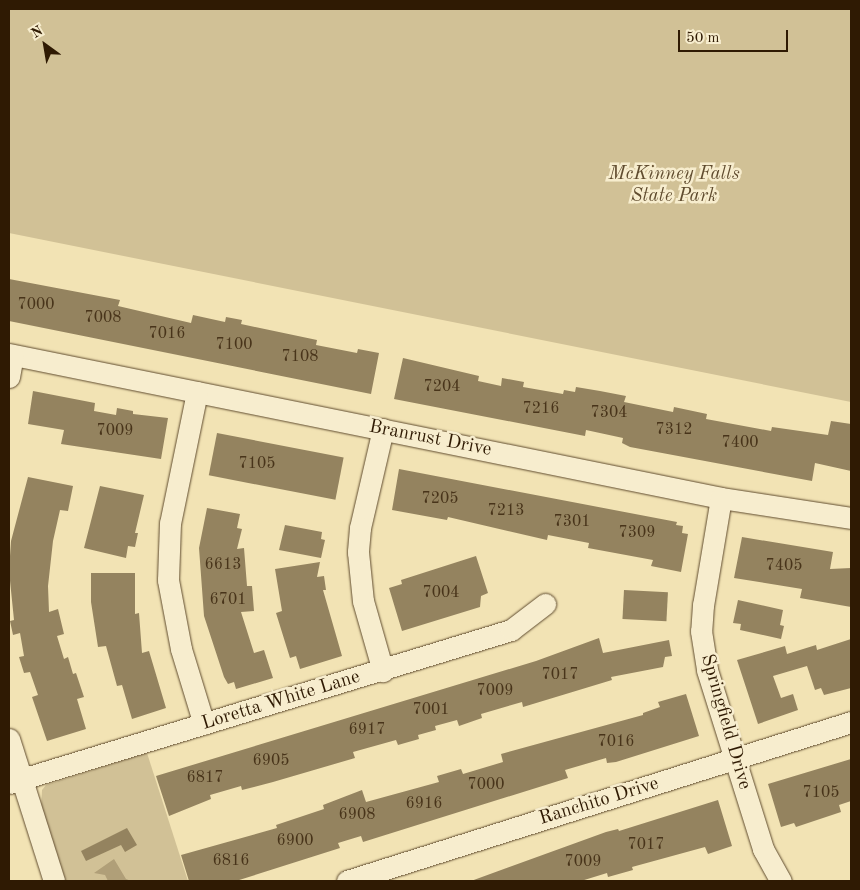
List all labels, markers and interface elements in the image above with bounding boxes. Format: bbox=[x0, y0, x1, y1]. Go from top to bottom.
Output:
north arrow bbox=[20, 20, 70, 70]
scale bar bbox=[680, 20, 790, 52]
text: N bbox=[29, 24, 45, 41]
text: 50 m bbox=[686, 31, 720, 46]
park label: McKinney Falls State Park bbox=[608, 164, 740, 208]
house number: 7000 bbox=[17, 295, 55, 315]
house number: 7008 bbox=[84, 308, 122, 328]
house number: 7016 bbox=[148, 324, 186, 344]
house number: 7100 bbox=[215, 335, 253, 355]
house number: 7108 bbox=[281, 347, 319, 367]
house number: 7204 bbox=[423, 377, 461, 397]
house number: 7216 bbox=[522, 399, 560, 419]
house number: 7304 bbox=[590, 403, 628, 423]
street label: Branrust Drive bbox=[367, 416, 493, 462]
house number: 7312 bbox=[655, 420, 693, 440]
house number: 7009 bbox=[96, 421, 134, 441]
house number: 7400 bbox=[721, 433, 759, 453]
house number: 7105 bbox=[238, 454, 276, 474]
house number: 7205 bbox=[421, 489, 459, 509]
house number: 7213 bbox=[487, 501, 525, 521]
house number: 7301 bbox=[553, 512, 591, 532]
house number: 7309 bbox=[618, 523, 656, 543]
house number: 6613 bbox=[204, 555, 242, 575]
house number: 7405 bbox=[765, 556, 803, 576]
house number: 7004 bbox=[422, 583, 460, 603]
house number: 6701 bbox=[209, 590, 247, 610]
street label: Springfield Drive bbox=[695, 652, 755, 792]
house number: 7017 bbox=[541, 665, 579, 685]
street label: Loretta White Lane bbox=[199, 666, 363, 736]
house number: 7009 bbox=[476, 681, 514, 701]
house number: 7001 bbox=[412, 700, 450, 720]
house number: 6917 bbox=[348, 720, 386, 740]
house number: 7016 bbox=[597, 732, 635, 752]
house number: 6905 bbox=[252, 751, 290, 771]
house number: 6817 bbox=[186, 768, 224, 788]
street label: Ranchito Drive bbox=[536, 773, 662, 831]
house number: 7000 bbox=[467, 775, 505, 795]
house number: 7105 bbox=[802, 783, 840, 803]
house number: 6916 bbox=[405, 794, 443, 814]
house number: 6908 bbox=[338, 805, 376, 825]
house number: 6900 bbox=[276, 831, 314, 851]
house number: 7017 bbox=[627, 835, 665, 855]
house number: 6816 bbox=[212, 851, 250, 871]
house number: 7009 bbox=[564, 852, 602, 872]

